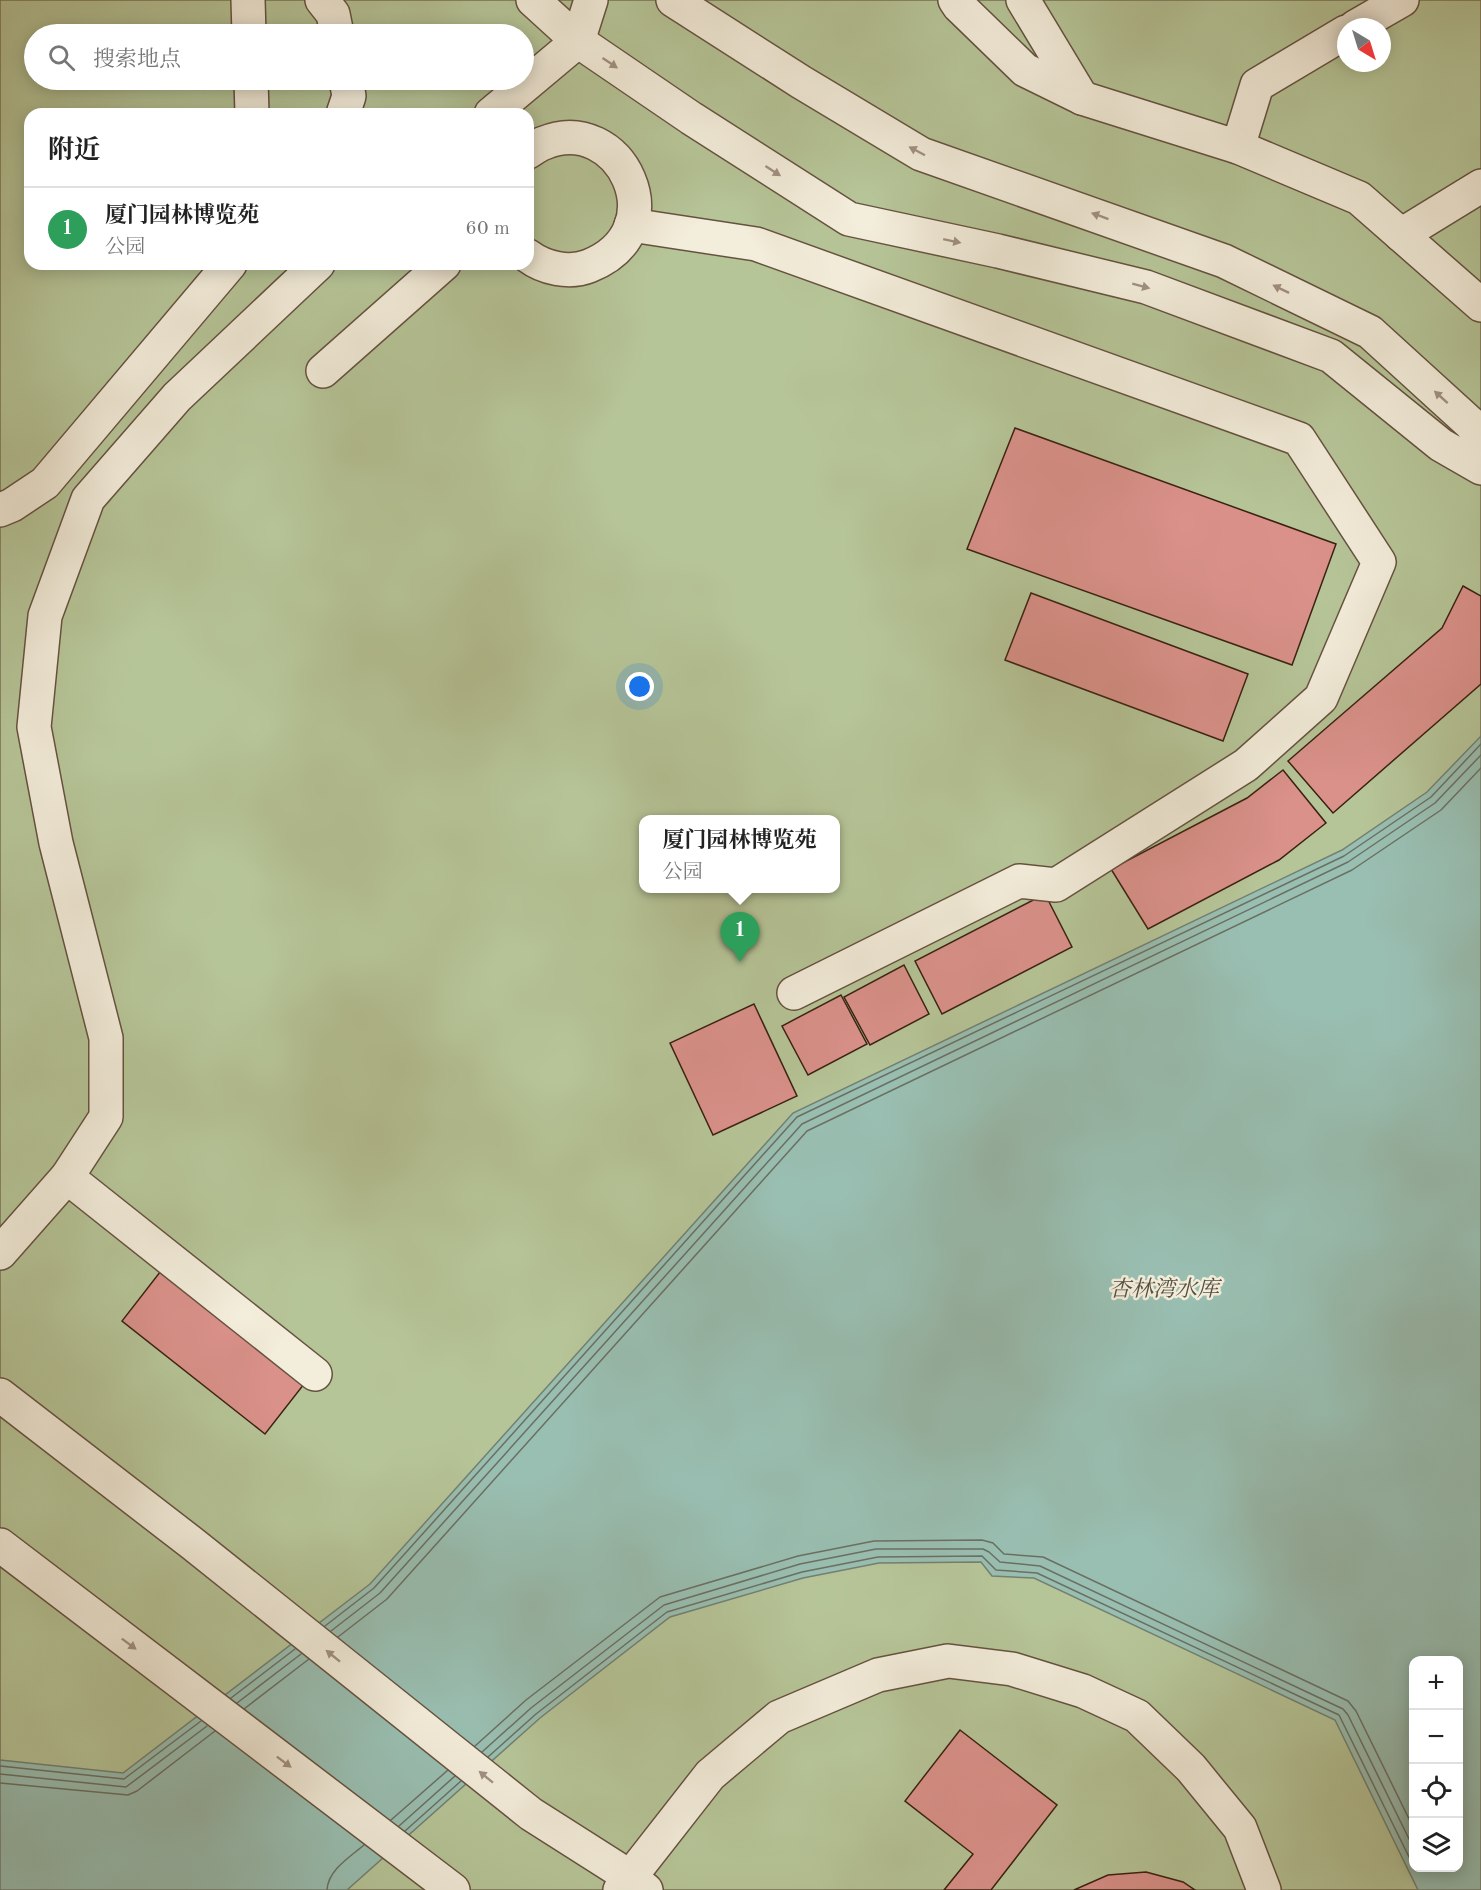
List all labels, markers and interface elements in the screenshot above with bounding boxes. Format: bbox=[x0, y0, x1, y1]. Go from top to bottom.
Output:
north arrow bbox=[1337, 18, 1391, 72]
search box bbox=[24, 24, 534, 90]
icon: search bbox=[45, 41, 78, 74]
text: 搜索地点 bbox=[93, 49, 181, 71]
one-way arrow bbox=[602, 58, 619, 69]
text: 附近 bbox=[48, 138, 100, 164]
one-way arrow bbox=[908, 146, 925, 156]
one-way arrow bbox=[765, 165, 781, 176]
text: 厦门园林博览苑 bbox=[105, 205, 259, 227]
one-way arrow bbox=[1091, 211, 1109, 221]
text: 1 bbox=[62, 219, 73, 239]
text: 60 m bbox=[465, 219, 510, 239]
one-way arrow bbox=[942, 237, 961, 246]
text: 公园 bbox=[105, 238, 145, 258]
one-way arrow bbox=[1132, 282, 1150, 291]
one-way arrow bbox=[1273, 285, 1290, 294]
one-way arrow bbox=[1434, 390, 1449, 404]
your location bbox=[625, 672, 654, 701]
popup bbox=[639, 815, 840, 893]
text: 厦门园林博览苑 bbox=[662, 830, 817, 852]
text: 公园 bbox=[662, 863, 702, 883]
pin: 1 bbox=[720, 912, 760, 962]
water label: 杏林湾水库 bbox=[1109, 1277, 1223, 1301]
one-way arrow bbox=[122, 1637, 137, 1649]
one-way arrow bbox=[325, 1649, 341, 1662]
map controls bbox=[1409, 1656, 1463, 1872]
button: + bbox=[1409, 1656, 1463, 1710]
button: − bbox=[1409, 1710, 1463, 1764]
one-way arrow bbox=[277, 1755, 292, 1767]
button: locate bbox=[1409, 1764, 1463, 1818]
one-way arrow bbox=[478, 1772, 493, 1784]
button: layers bbox=[1409, 1818, 1463, 1872]

